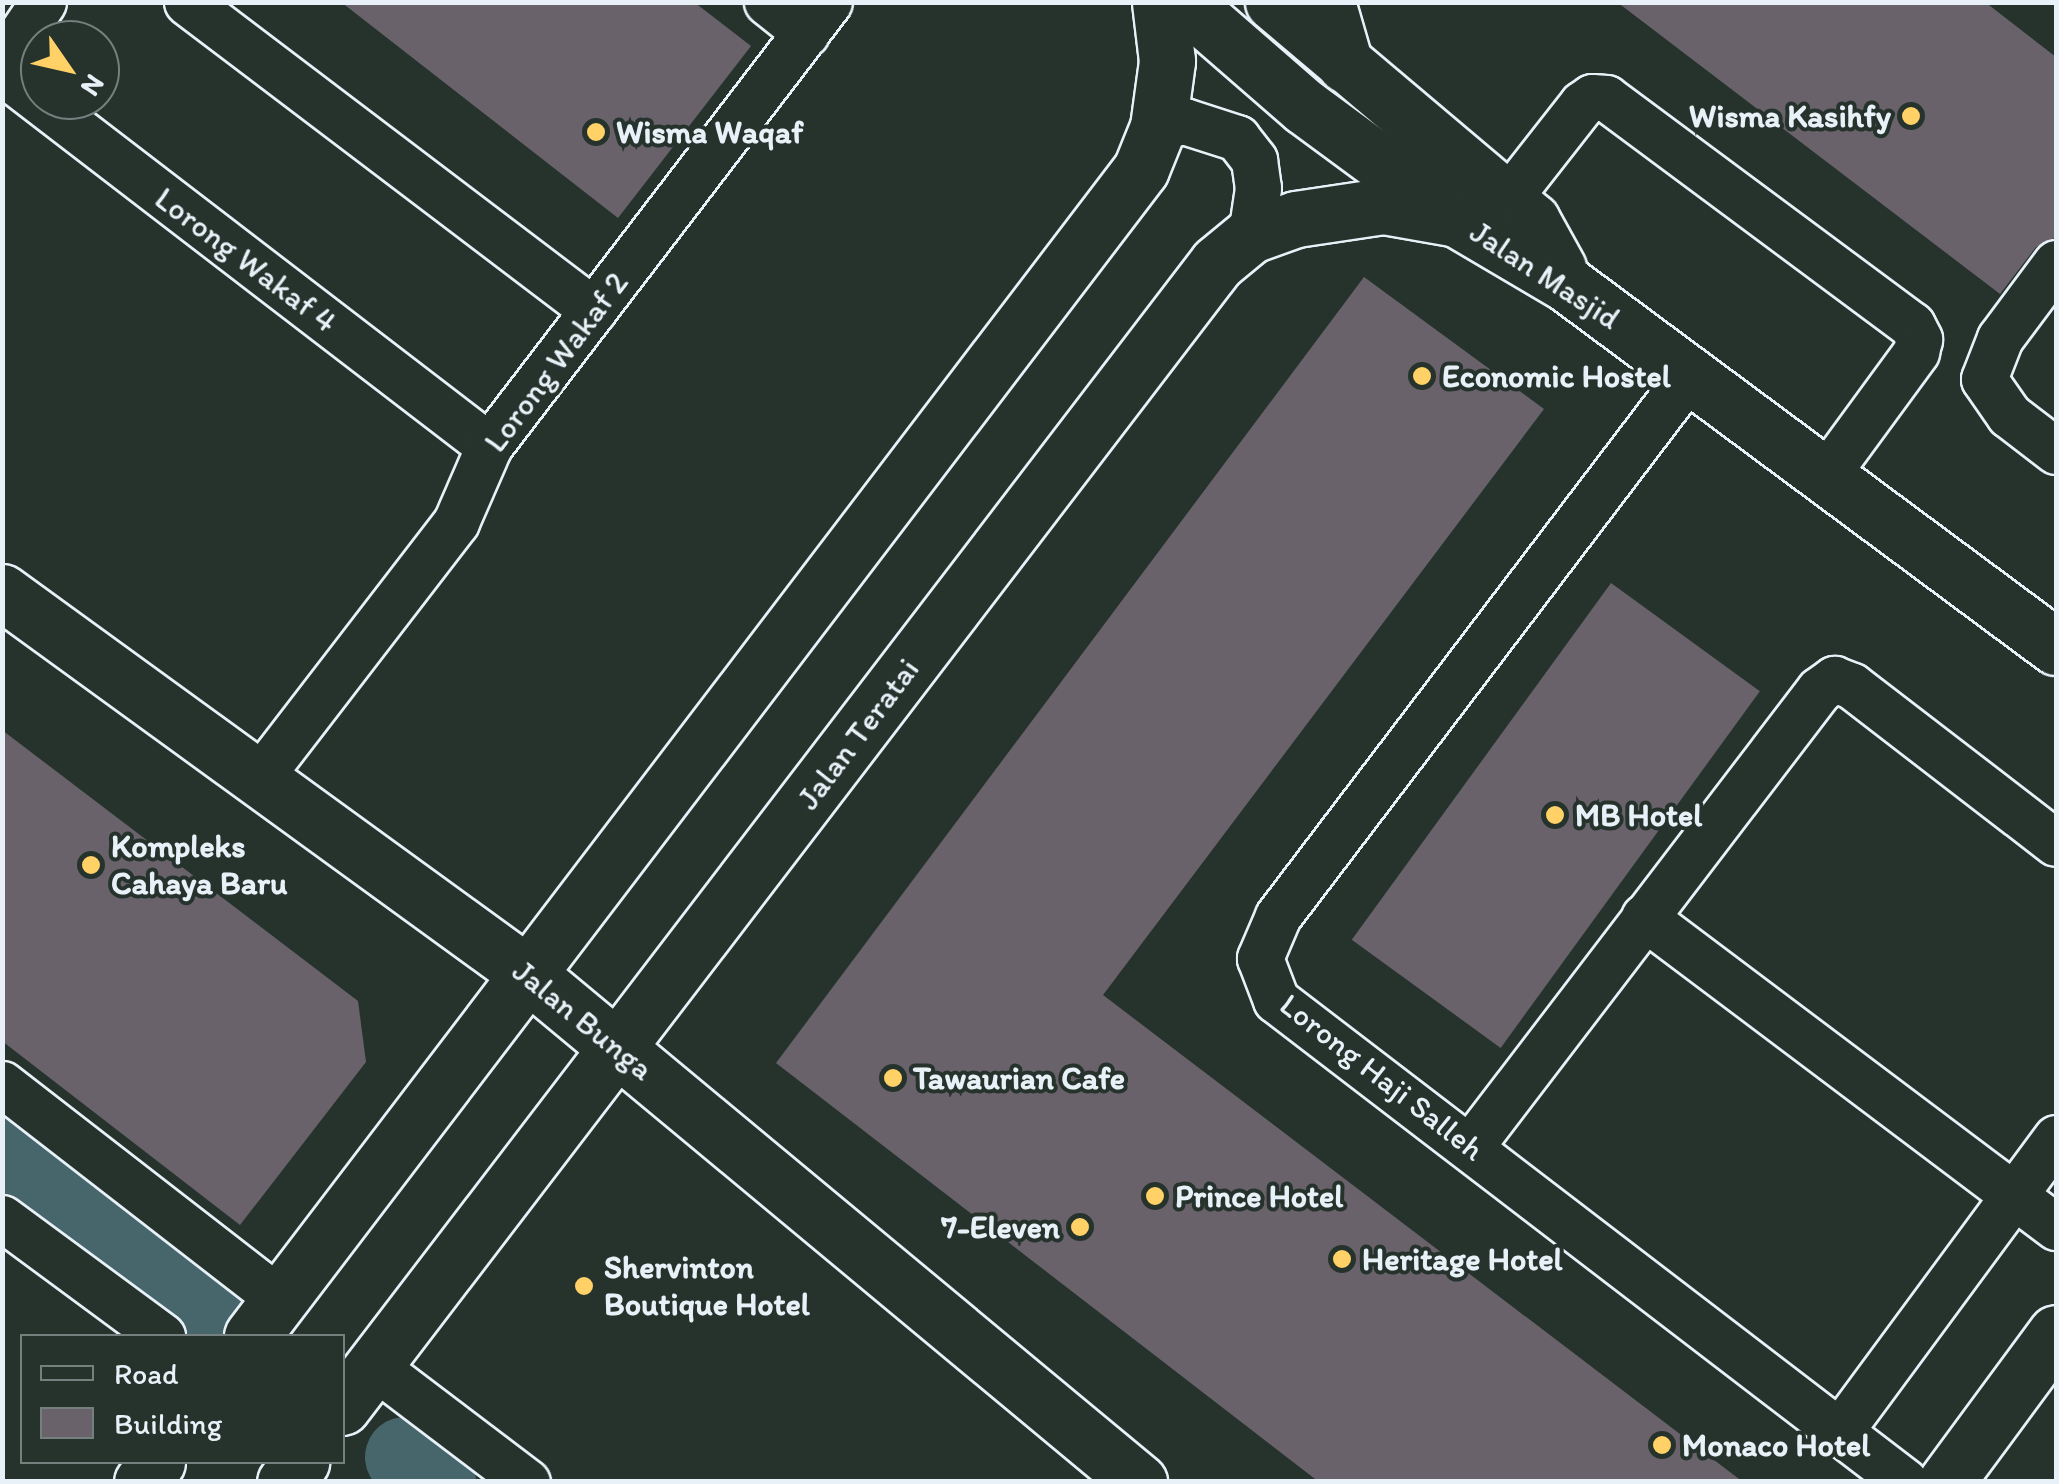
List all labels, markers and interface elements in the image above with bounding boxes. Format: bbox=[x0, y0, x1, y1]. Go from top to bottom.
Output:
north arrow bbox=[20, 20, 120, 120]
text: N bbox=[74, 68, 113, 103]
place label: Wisma Kasihfy bbox=[1689, 97, 1891, 135]
marker: Wisma Kasihfy bbox=[1900, 105, 1922, 127]
place label: Wisma Waqaf bbox=[616, 113, 802, 151]
marker: Wisma Waqaf bbox=[585, 121, 607, 143]
street label: Lorong Wakaf 4 bbox=[148, 180, 344, 340]
street label: Jalan Masjid bbox=[1463, 213, 1627, 337]
street label: Lorong Wakaf 2 bbox=[476, 265, 636, 459]
place label: Economic Hostel bbox=[1442, 357, 1671, 395]
marker: Economic Hostel bbox=[1411, 365, 1433, 387]
street label: Jalan Teratai bbox=[790, 652, 926, 816]
place label: MB Hotel bbox=[1575, 796, 1702, 834]
marker: MB Hotel bbox=[1544, 804, 1566, 826]
place label: Kompleks Cahaya Baru bbox=[111, 828, 288, 903]
marker: Kompleks Cahaya Baru bbox=[80, 854, 102, 876]
street label: Jalan Bunga bbox=[505, 952, 661, 1088]
street label: Lorong Haji Salleh bbox=[1272, 985, 1492, 1169]
place label: Tawaurian Cafe bbox=[913, 1059, 1125, 1097]
marker: Tawaurian Cafe bbox=[882, 1067, 904, 1089]
place label: Prince Hotel bbox=[1175, 1177, 1343, 1215]
marker: Prince Hotel bbox=[1144, 1185, 1166, 1207]
place label: 7-Eleven bbox=[941, 1208, 1060, 1246]
marker: 7-Eleven bbox=[1069, 1216, 1091, 1238]
place label: Heritage Hotel bbox=[1362, 1240, 1562, 1278]
marker: Heritage Hotel bbox=[1331, 1248, 1353, 1270]
place label: Shervinton Boutique Hotel bbox=[604, 1249, 810, 1324]
marker: Shervinton Boutique Hotel bbox=[573, 1275, 595, 1297]
legend bbox=[20, 1334, 345, 1464]
text: Road bbox=[114, 1355, 179, 1392]
text: Building bbox=[114, 1405, 222, 1442]
place label: Monaco Hotel bbox=[1682, 1426, 1870, 1464]
marker: Monaco Hotel bbox=[1651, 1434, 1673, 1456]

